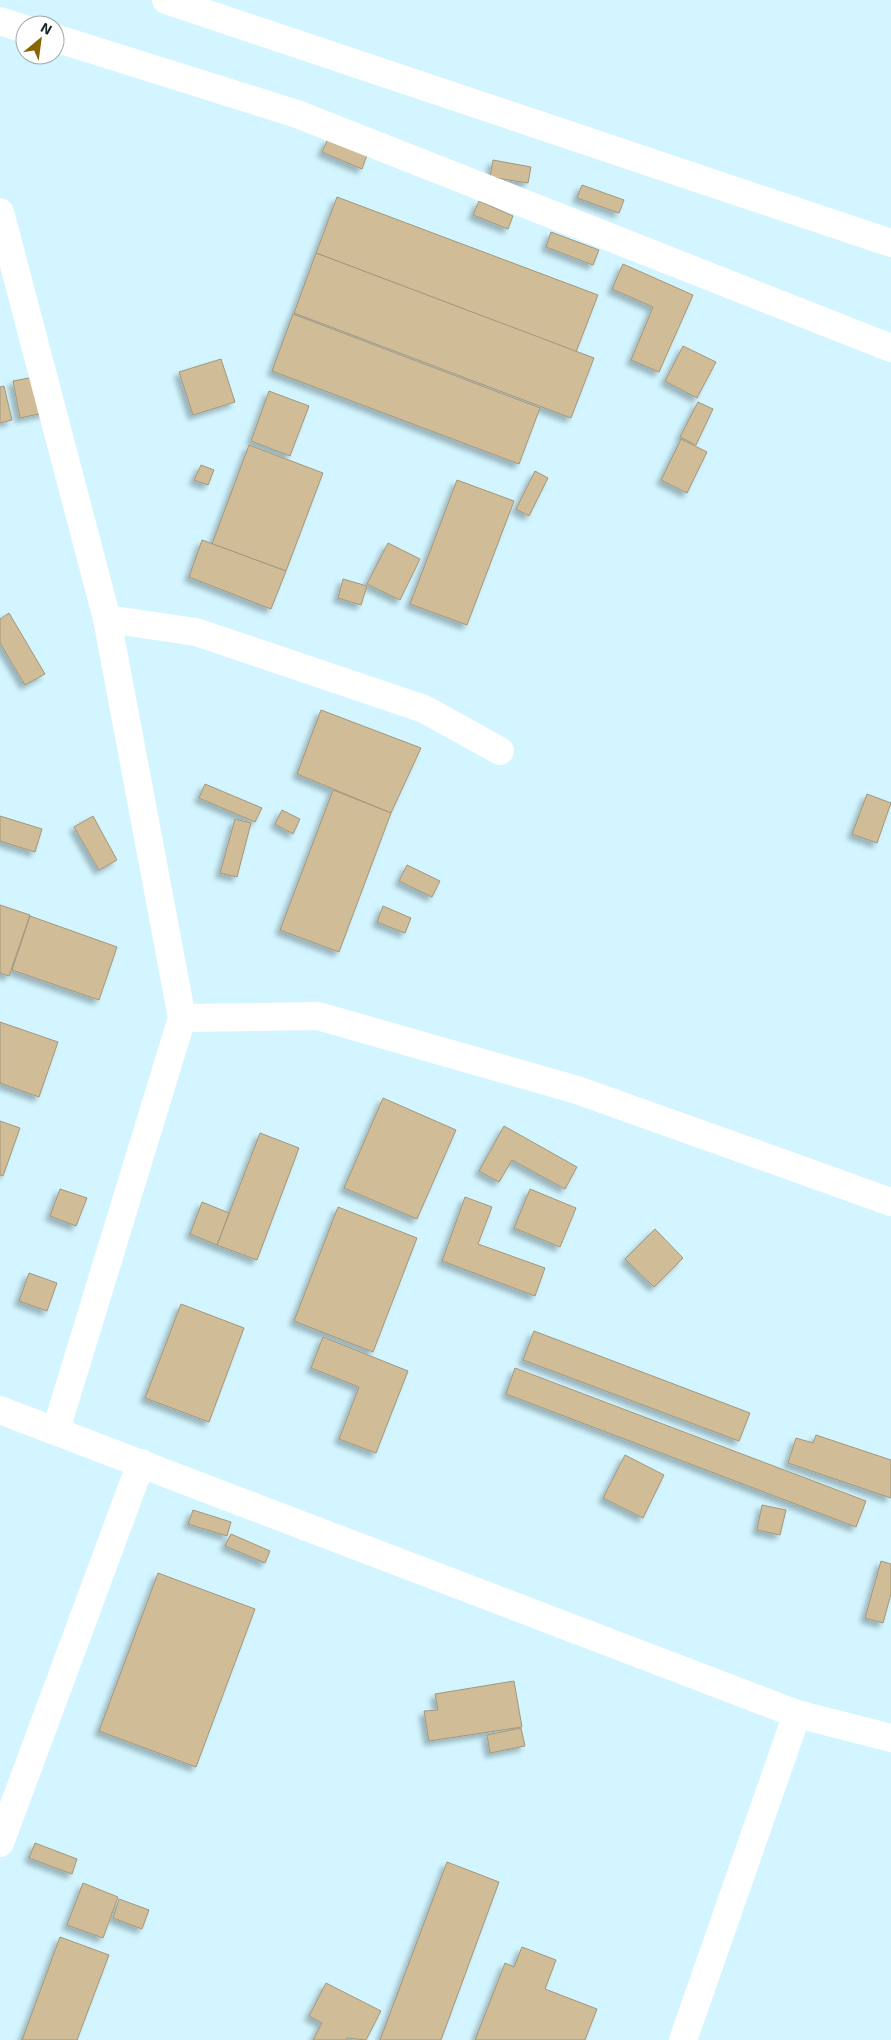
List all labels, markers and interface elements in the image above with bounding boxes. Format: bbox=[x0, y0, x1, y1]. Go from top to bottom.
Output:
north arrow bbox=[15, 15, 65, 65]
text: N bbox=[38, 18, 55, 38]

